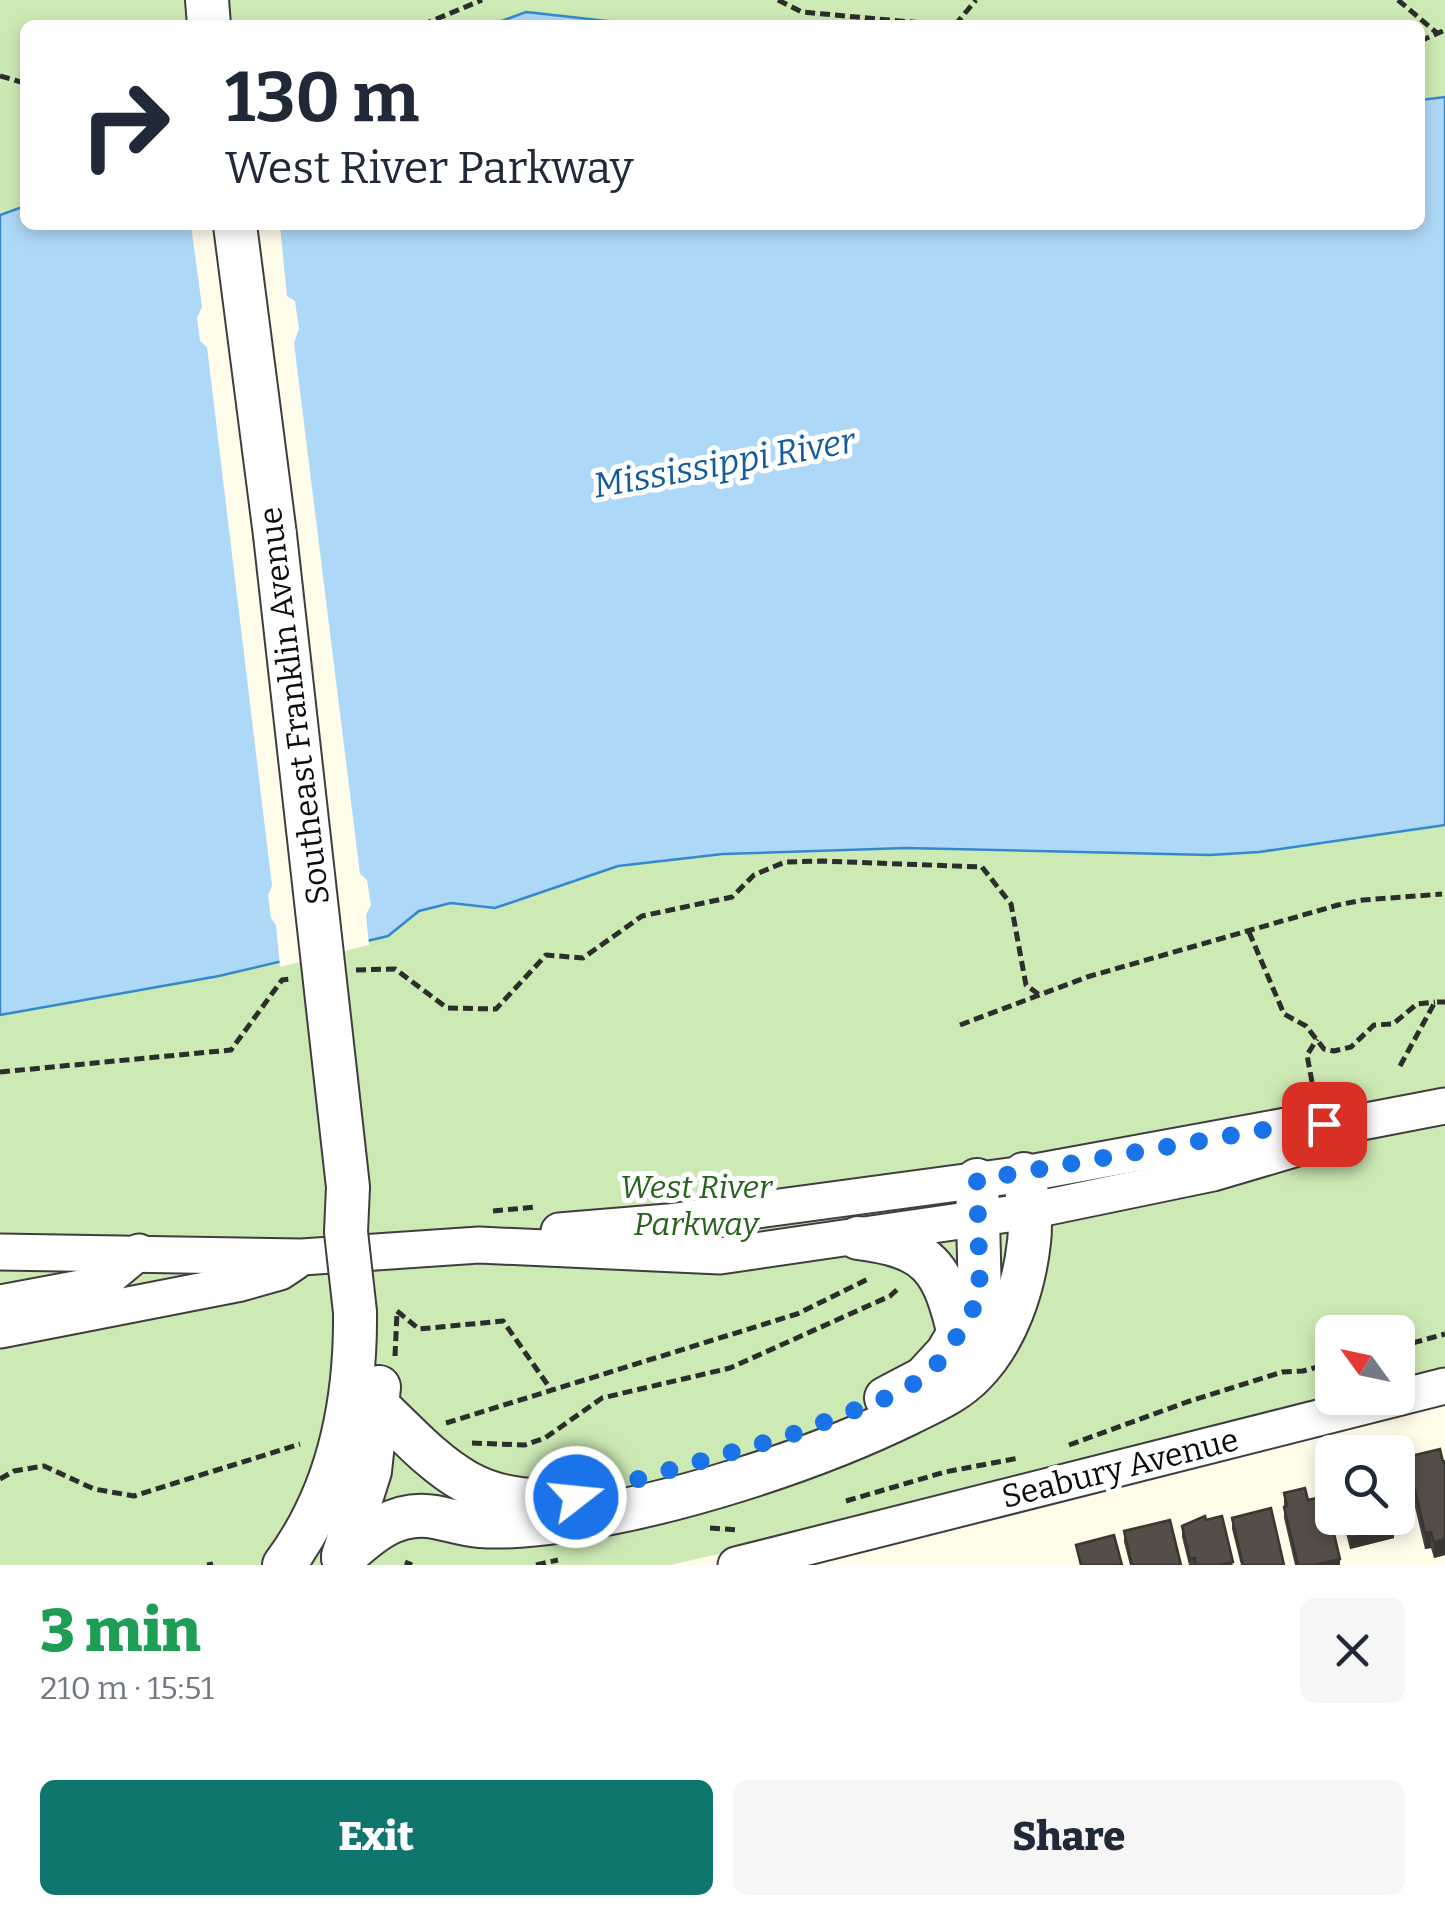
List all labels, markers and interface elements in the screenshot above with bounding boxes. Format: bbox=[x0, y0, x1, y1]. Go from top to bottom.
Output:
text: 130 m bbox=[225, 56, 419, 140]
icon: right bbox=[60, 60, 190, 190]
text: West River Parkway bbox=[225, 141, 634, 195]
water label: Mississippi River bbox=[590, 419, 860, 507]
street label: Southeast Franklin Avenue bbox=[251, 505, 337, 907]
pin bbox=[1282, 1082, 1367, 1167]
icon: arrive bbox=[1297, 1097, 1352, 1152]
park label: West River Parkway bbox=[620, 1168, 774, 1243]
north arrow bbox=[1315, 1315, 1415, 1415]
map controls bbox=[1315, 1315, 1415, 1535]
street label: Seabury Avenue bbox=[998, 1420, 1242, 1516]
button: search bbox=[1315, 1435, 1415, 1535]
position arrow bbox=[524, 1445, 628, 1549]
text: 3 min bbox=[40, 1595, 201, 1667]
button: close bbox=[1300, 1598, 1405, 1703]
text: 210 m · 15:51 bbox=[40, 1669, 214, 1707]
button: Exit bbox=[40, 1780, 713, 1895]
button: Share bbox=[733, 1780, 1405, 1895]

